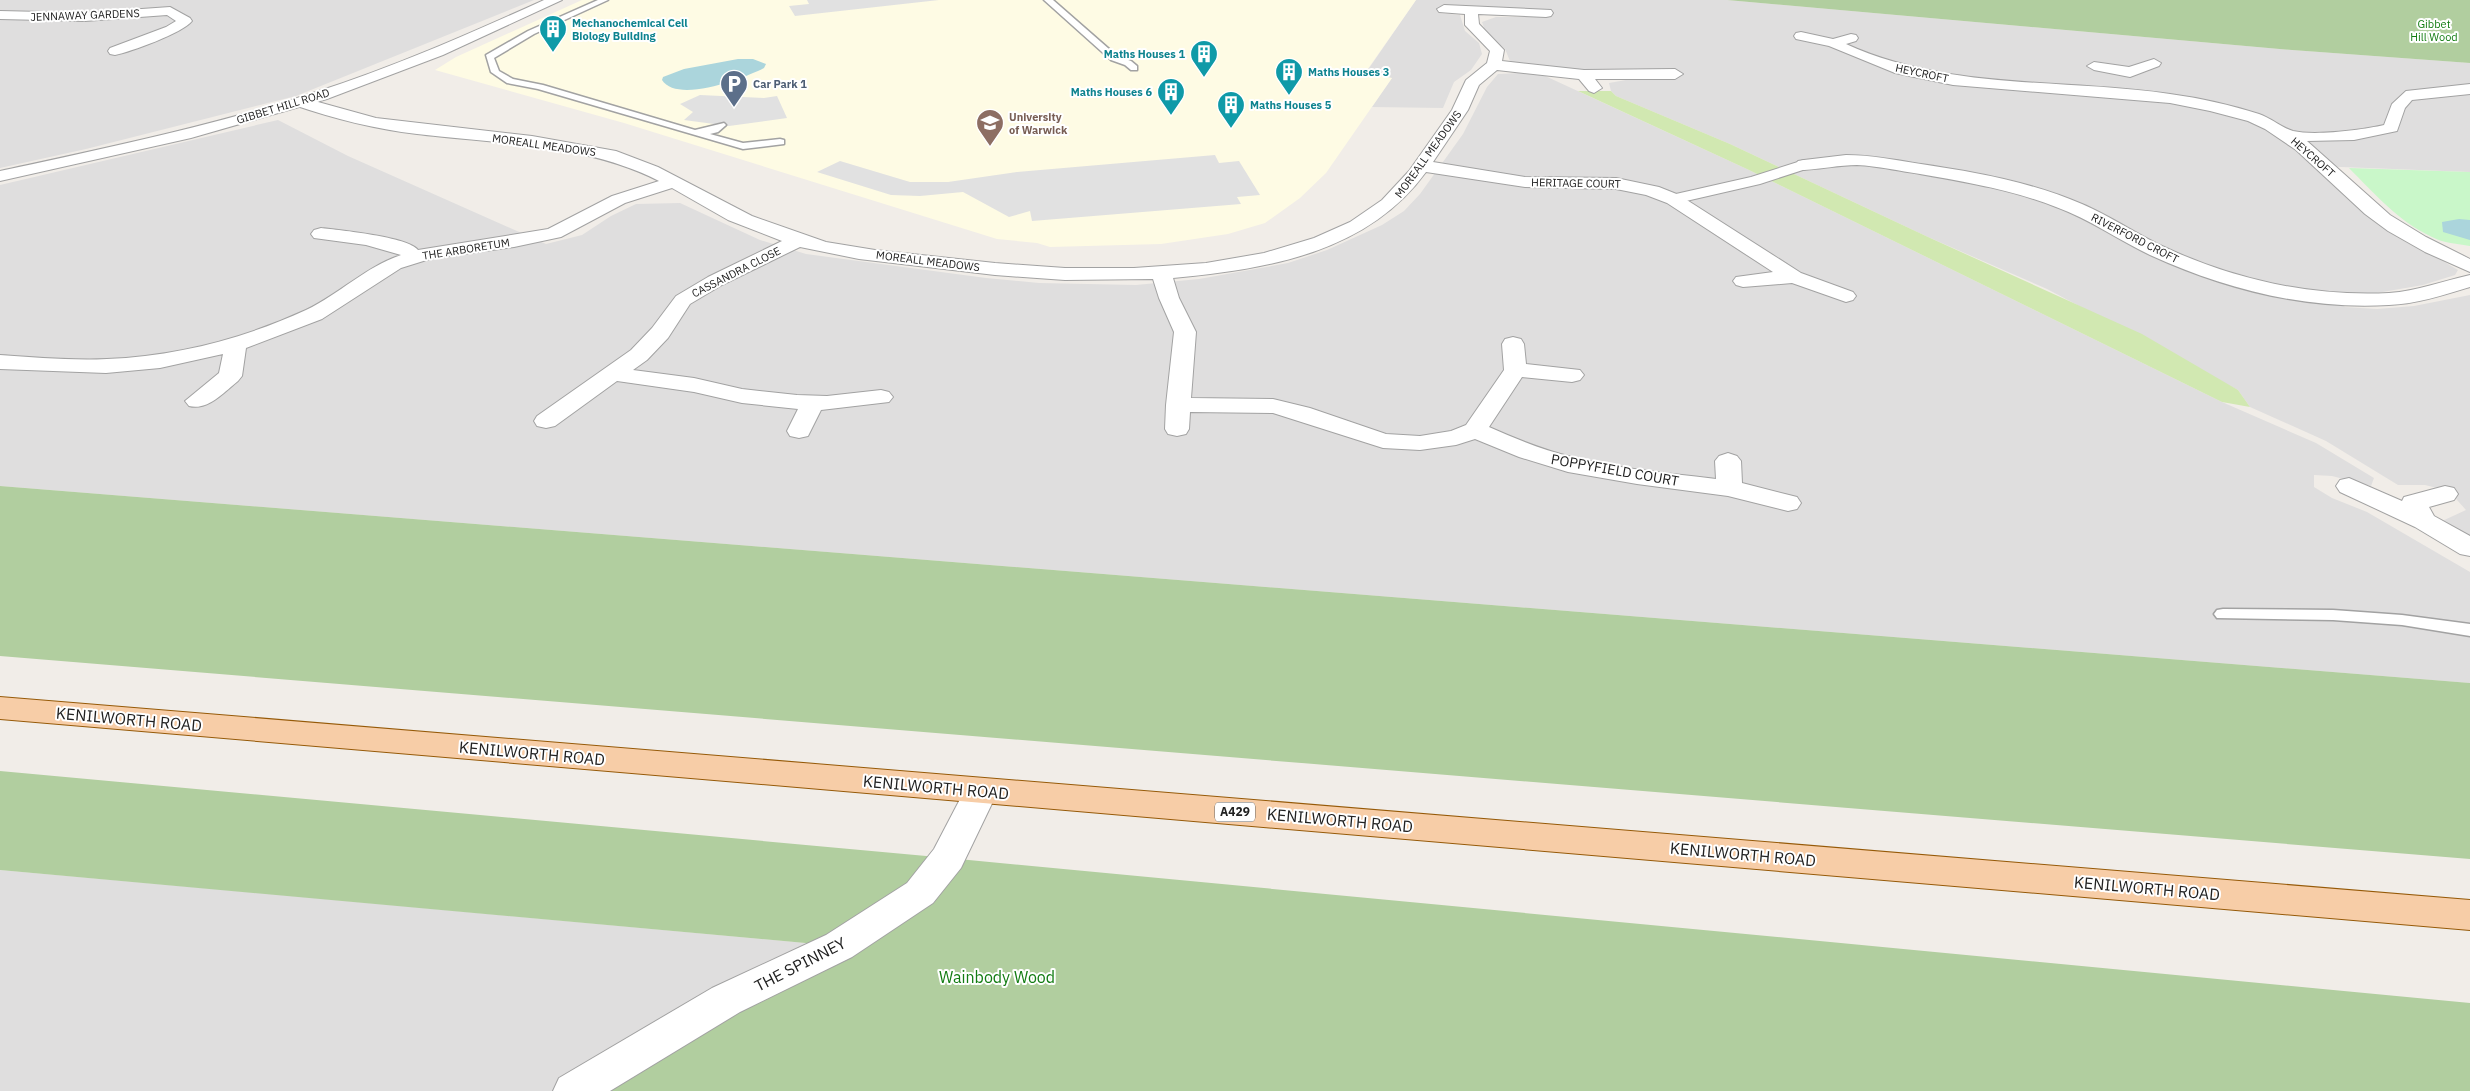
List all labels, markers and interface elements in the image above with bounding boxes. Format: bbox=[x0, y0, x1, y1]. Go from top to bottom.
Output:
street label: JENNAWAY GARDENS bbox=[30, 6, 140, 24]
building icon: Mechanochemical Cell Biology Building bbox=[538, 14, 568, 53]
place label: Mechanochemical Cell Biology Building bbox=[572, 16, 688, 43]
park label: Gibbet Hill Wood bbox=[2410, 17, 2458, 44]
building icon: Maths Houses 1 bbox=[1189, 39, 1219, 78]
place label: Maths Houses 1 bbox=[1104, 47, 1185, 61]
building icon: Maths Houses 3 bbox=[1274, 57, 1304, 96]
street label: HEYCROFT bbox=[1894, 61, 1951, 86]
place label: Maths Houses 3 bbox=[1308, 65, 1389, 79]
parking icon: Car Park 1 bbox=[719, 69, 749, 108]
place label: Car Park 1 bbox=[753, 77, 807, 91]
building icon: Maths Houses 6 bbox=[1156, 77, 1186, 116]
street label: GIBBET HILL ROAD bbox=[235, 85, 331, 127]
place label: Maths Houses 6 bbox=[1071, 85, 1152, 99]
building icon: Maths Houses 5 bbox=[1216, 90, 1246, 129]
place label: Maths Houses 5 bbox=[1250, 98, 1332, 112]
school or university icon: University of Warwick bbox=[975, 108, 1005, 147]
street label: MOREALL MEADOWS bbox=[1392, 108, 1464, 200]
place label: University of Warwick bbox=[1009, 110, 1068, 137]
street label: MOREALL MEADOWS bbox=[491, 131, 597, 159]
street label: HEYCROFT bbox=[2288, 134, 2339, 181]
street label: HERITAGE COURT bbox=[1531, 175, 1622, 191]
street label: RIVERFORD CROFT bbox=[2089, 210, 2182, 266]
street label: THE ARBORETUM bbox=[421, 235, 511, 263]
street label: CASSANDRA CLOSE bbox=[689, 244, 783, 300]
street label: MOREALL MEADOWS bbox=[875, 248, 981, 274]
street label: POPPYFIELD COURT bbox=[1550, 450, 1680, 490]
street label: KENILWORTH ROAD bbox=[55, 703, 203, 735]
street label: KENILWORTH ROAD bbox=[458, 737, 606, 769]
street label: KENILWORTH ROAD bbox=[862, 771, 1010, 803]
road number: A429 bbox=[1215, 802, 1255, 822]
street label: KENILWORTH ROAD bbox=[1266, 804, 1414, 836]
street label: KENILWORTH ROAD bbox=[1669, 838, 1817, 870]
street label: KENILWORTH ROAD bbox=[2073, 872, 2221, 904]
street label: THE SPINNEY bbox=[751, 932, 850, 996]
park label: Wainbody Wood bbox=[939, 967, 1055, 987]

